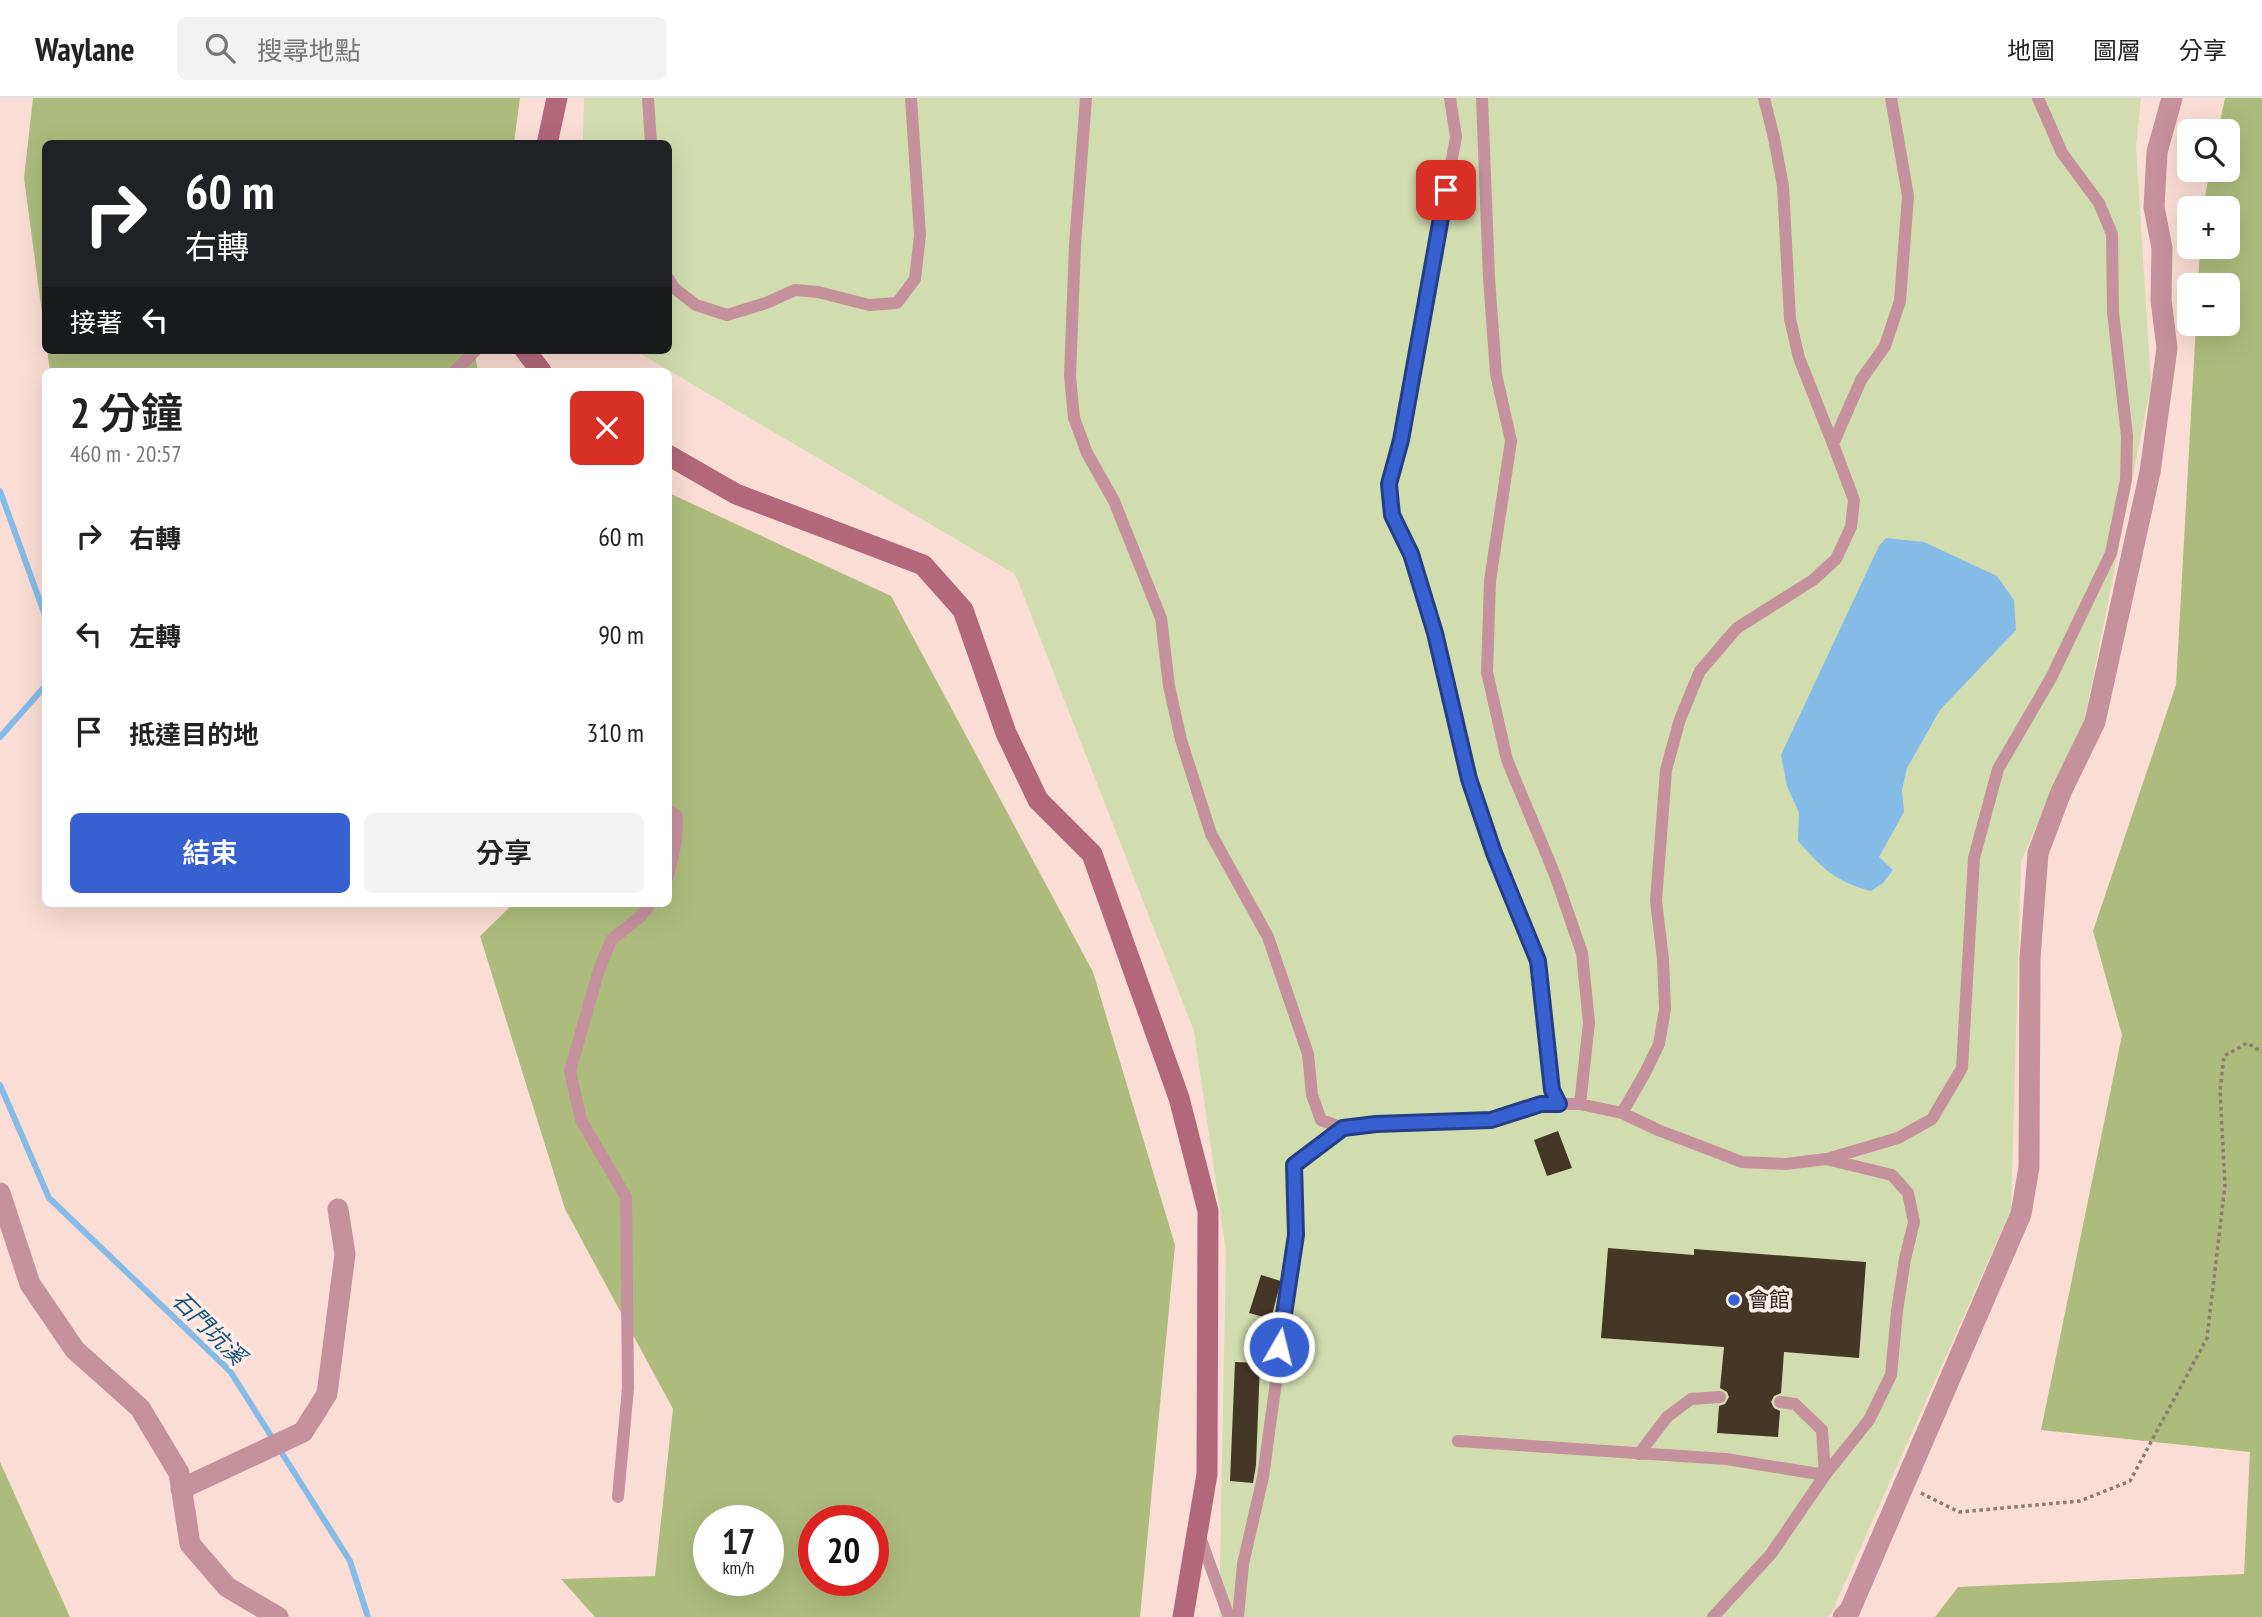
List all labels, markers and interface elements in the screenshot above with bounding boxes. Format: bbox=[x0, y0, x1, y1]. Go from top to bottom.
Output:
search box bbox=[177, 17, 667, 80]
text: Waylane bbox=[35, 27, 135, 70]
icon: search bbox=[201, 29, 239, 67]
text: 搜尋地點 bbox=[257, 34, 361, 67]
text: 地圖 bbox=[2007, 35, 2055, 66]
text: 圖層 bbox=[2093, 35, 2141, 66]
text: 分享 bbox=[2179, 35, 2227, 66]
map controls bbox=[2177, 119, 2240, 336]
button: search bbox=[2177, 119, 2240, 182]
text: 60 m bbox=[185, 159, 274, 223]
pin bbox=[1416, 160, 1476, 220]
icon: right bbox=[70, 168, 161, 259]
icon: arrive bbox=[1427, 171, 1465, 209]
button: + bbox=[2177, 196, 2240, 259]
text: 右轉 bbox=[185, 225, 249, 267]
button: − bbox=[2177, 273, 2240, 336]
icon: left bbox=[136, 301, 174, 339]
text: 接著 bbox=[70, 306, 122, 339]
text: 2 分鐘 bbox=[70, 385, 183, 440]
button: close bbox=[570, 391, 644, 465]
text: 460 m · 20:57 bbox=[70, 439, 182, 468]
icon: right bbox=[70, 517, 108, 555]
text: 60 m bbox=[598, 520, 644, 553]
text: 右轉 bbox=[129, 522, 181, 555]
icon: left bbox=[70, 615, 108, 653]
text: 90 m bbox=[598, 618, 644, 651]
text: 左轉 bbox=[129, 620, 181, 653]
icon: arrive bbox=[70, 713, 108, 751]
text: 310 m bbox=[586, 716, 644, 749]
text: 抵達目的地 bbox=[129, 718, 259, 751]
button: 結束 bbox=[70, 813, 350, 893]
button: 分享 bbox=[364, 813, 644, 893]
water label: 石門坑溪 bbox=[167, 1285, 254, 1373]
place label: 會館 bbox=[1748, 1286, 1790, 1313]
marker: 會館 bbox=[1726, 1292, 1742, 1308]
position arrow bbox=[1242, 1310, 1316, 1384]
speed limit sign: 20 bbox=[798, 1505, 889, 1596]
text: 17 bbox=[722, 1518, 755, 1564]
text: km/h bbox=[723, 1556, 754, 1579]

